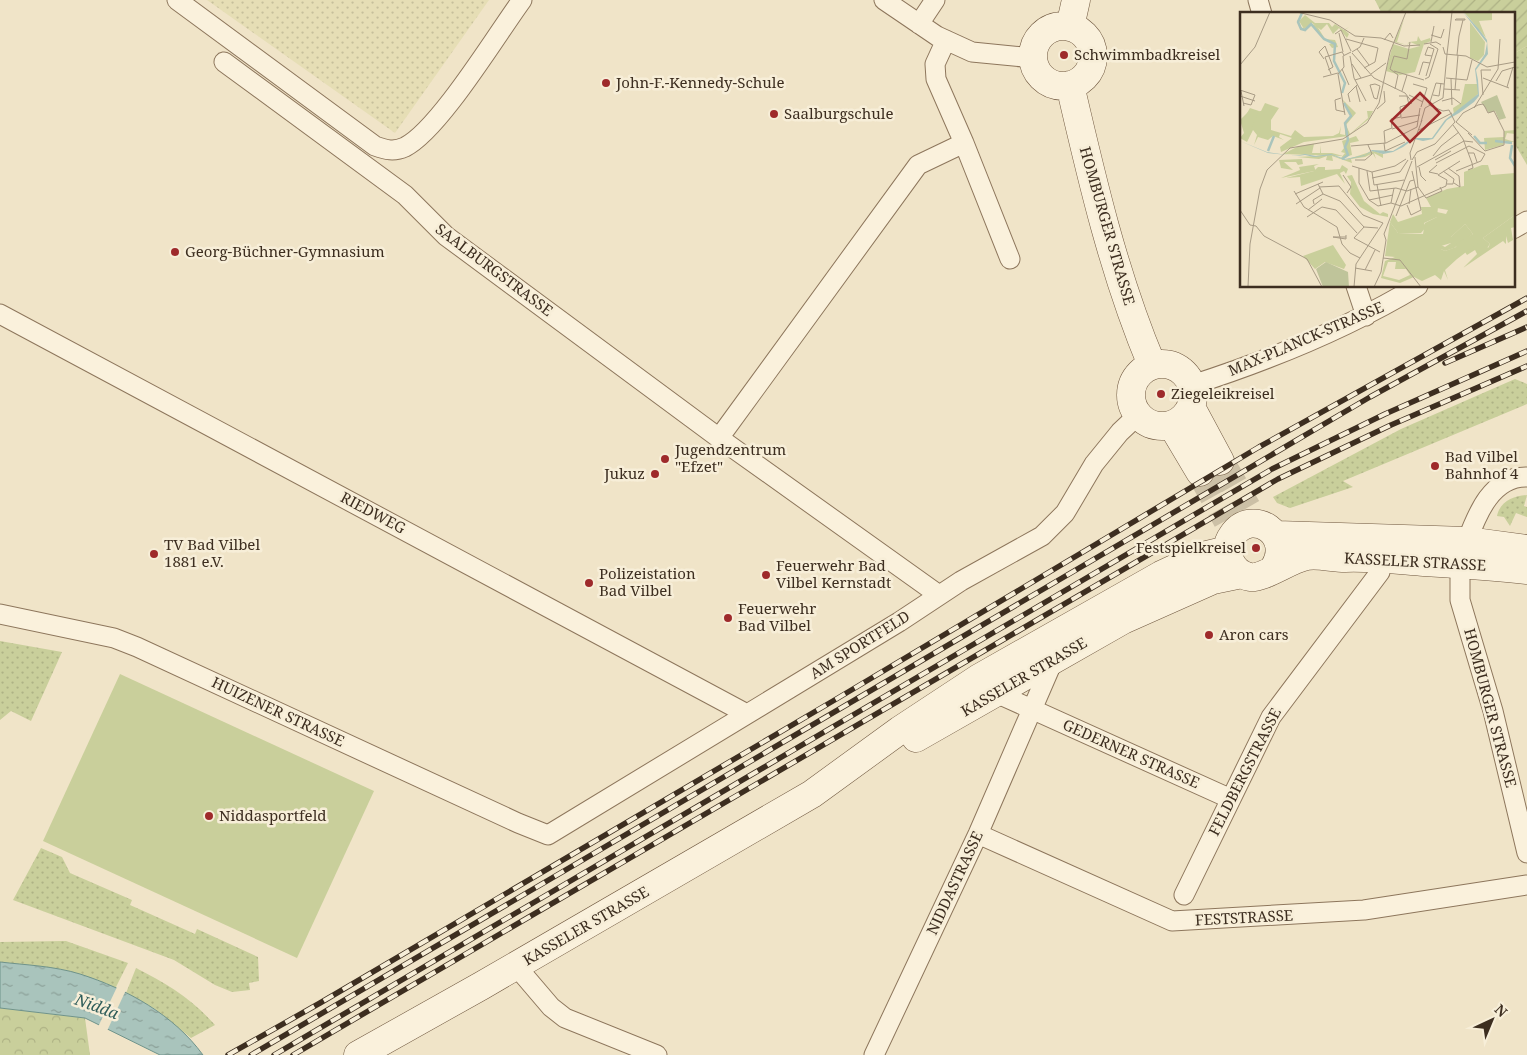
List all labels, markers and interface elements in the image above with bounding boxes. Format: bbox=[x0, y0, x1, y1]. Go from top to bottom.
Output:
inset map bbox=[1240, 12, 1514, 288]
place label: Schwimmbadkreisel bbox=[1074, 44, 1220, 64]
marker: Schwimmbadkreisel bbox=[1058, 49, 1070, 61]
place label: John-F.-Kennedy-Schule bbox=[615, 72, 785, 92]
marker: John-F.-Kennedy-Schule bbox=[600, 77, 612, 89]
place label: Saalburgschule bbox=[784, 103, 893, 123]
marker: Saalburgschule bbox=[768, 108, 780, 120]
street label: HOMBURGER STRASSE bbox=[1076, 144, 1140, 307]
street label: SAALBURGSTRASSE bbox=[432, 218, 557, 320]
place label: Georg-Büchner-Gymnasium bbox=[185, 241, 385, 261]
marker: Georg-Büchner-Gymnasium bbox=[169, 246, 181, 258]
street label: MAX-PLANCK-STRASSE bbox=[1225, 296, 1386, 380]
place label: Ziegeleikreisel bbox=[1171, 383, 1275, 403]
marker: Ziegeleikreisel bbox=[1155, 388, 1167, 400]
place label: Jugendzentrum "Efzet" bbox=[674, 439, 786, 476]
place label: Bad Vilbel Bahnhof 4 bbox=[1445, 446, 1519, 483]
marker: Jugendzentrum "Efzet" bbox=[659, 453, 671, 465]
marker: Bad Vilbel Bahnhof 4 bbox=[1429, 460, 1441, 472]
place label: Jukuz bbox=[603, 463, 645, 483]
marker: Jukuz bbox=[649, 468, 661, 480]
street label: RIEDWEG bbox=[337, 487, 410, 538]
place label: TV Bad Vilbel 1881 e.V. bbox=[164, 534, 260, 571]
place label: Festspielkreisel bbox=[1136, 537, 1246, 557]
marker: Festspielkreisel bbox=[1250, 542, 1262, 554]
street label: KASSELER STRASSE bbox=[1343, 547, 1487, 575]
marker: TV Bad Vilbel 1881 e.V. bbox=[148, 548, 160, 560]
place label: Feuerwehr Bad Vilbel Kernstadt bbox=[776, 555, 891, 592]
place label: Polizeistation Bad Vilbel bbox=[599, 563, 696, 600]
marker: Feuerwehr Bad Vilbel Kernstadt bbox=[760, 569, 772, 581]
marker: Polizeistation Bad Vilbel bbox=[583, 577, 595, 589]
place label: Feuerwehr Bad Vilbel bbox=[738, 598, 816, 635]
street label: AM SPORTFELD bbox=[806, 605, 913, 683]
marker: Feuerwehr Bad Vilbel bbox=[722, 612, 734, 624]
place label: Aron cars bbox=[1219, 624, 1289, 644]
street label: HOMBURGER STRASSE bbox=[1460, 626, 1522, 790]
marker: Aron cars bbox=[1203, 629, 1215, 641]
street label: KASSELER STRASSE bbox=[957, 632, 1090, 720]
street label: HUIZENER STRASSE bbox=[209, 672, 348, 751]
street label: FELDBERGSTRASSE bbox=[1203, 704, 1285, 839]
street label: GEDERNER STRASSE bbox=[1060, 714, 1203, 792]
place label: Niddasportfeld bbox=[219, 805, 327, 825]
marker: Niddasportfeld bbox=[203, 810, 215, 822]
street label: NIDDASTRASSE bbox=[921, 828, 987, 938]
street label: KASSELER STRASSE bbox=[519, 881, 652, 969]
street label: FESTSTRASSE bbox=[1194, 904, 1294, 930]
water label: Nidda bbox=[71, 988, 123, 1024]
north arrow bbox=[1467, 995, 1517, 1045]
text: N bbox=[1491, 1000, 1512, 1021]

